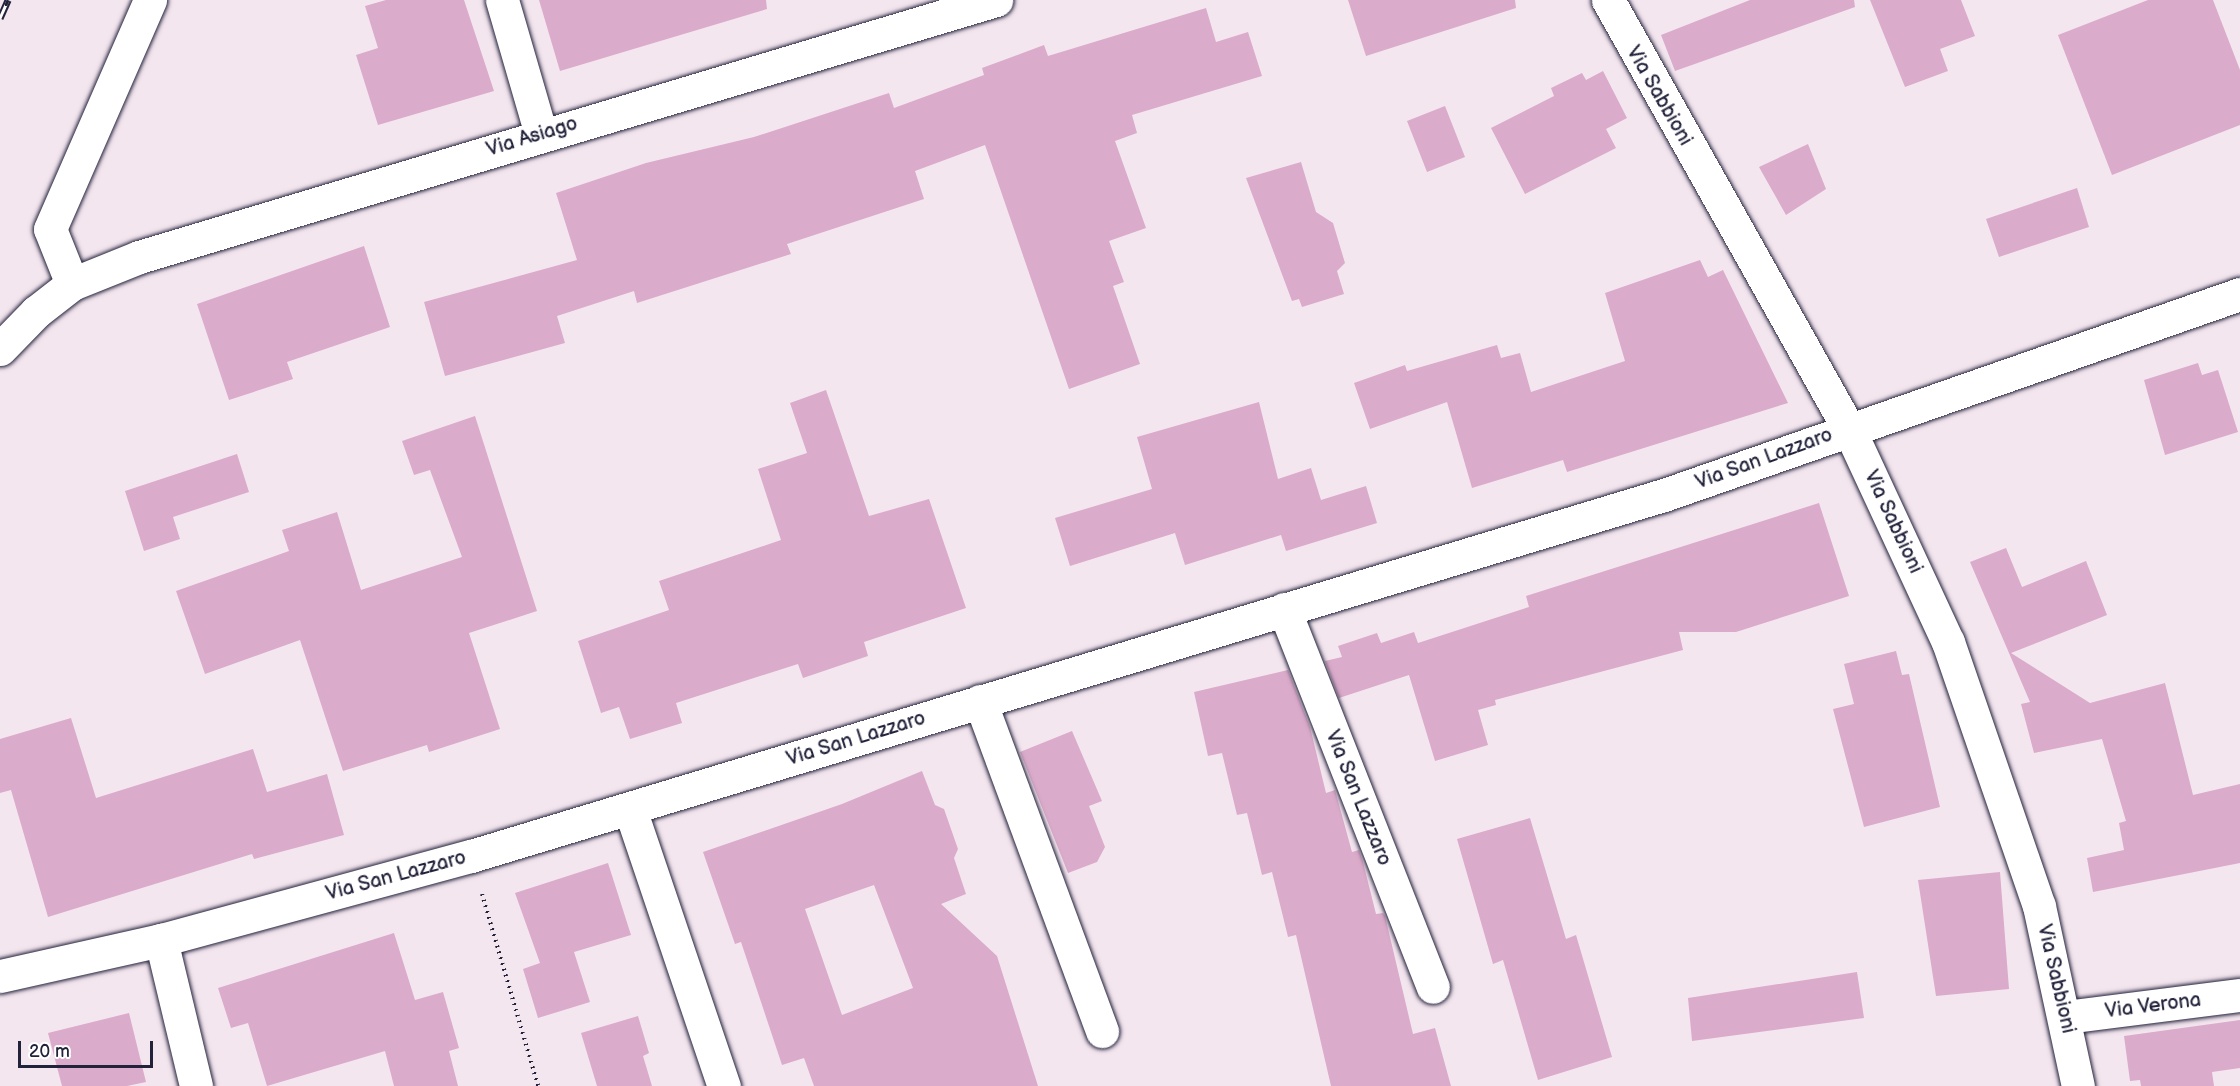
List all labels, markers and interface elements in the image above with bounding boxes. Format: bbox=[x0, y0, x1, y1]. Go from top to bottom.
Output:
street label: Via Sabbioni bbox=[1621, 42, 1697, 150]
street label: Via Asiago bbox=[484, 112, 580, 162]
street label: Via San Lazzaro bbox=[1692, 423, 1836, 495]
street label: Via Sabbioni bbox=[1859, 466, 1927, 578]
street label: Via San Lazzaro bbox=[783, 706, 929, 772]
street label: Via San Lazzaro bbox=[1320, 727, 1396, 869]
street label: Via San Lazzaro bbox=[323, 846, 469, 906]
street label: Via Sabbioni bbox=[2032, 922, 2080, 1036]
street label: Via Verona bbox=[2103, 988, 2203, 1024]
scale bar bbox=[21, 1029, 156, 1067]
text: 20 m bbox=[29, 1041, 70, 1062]

